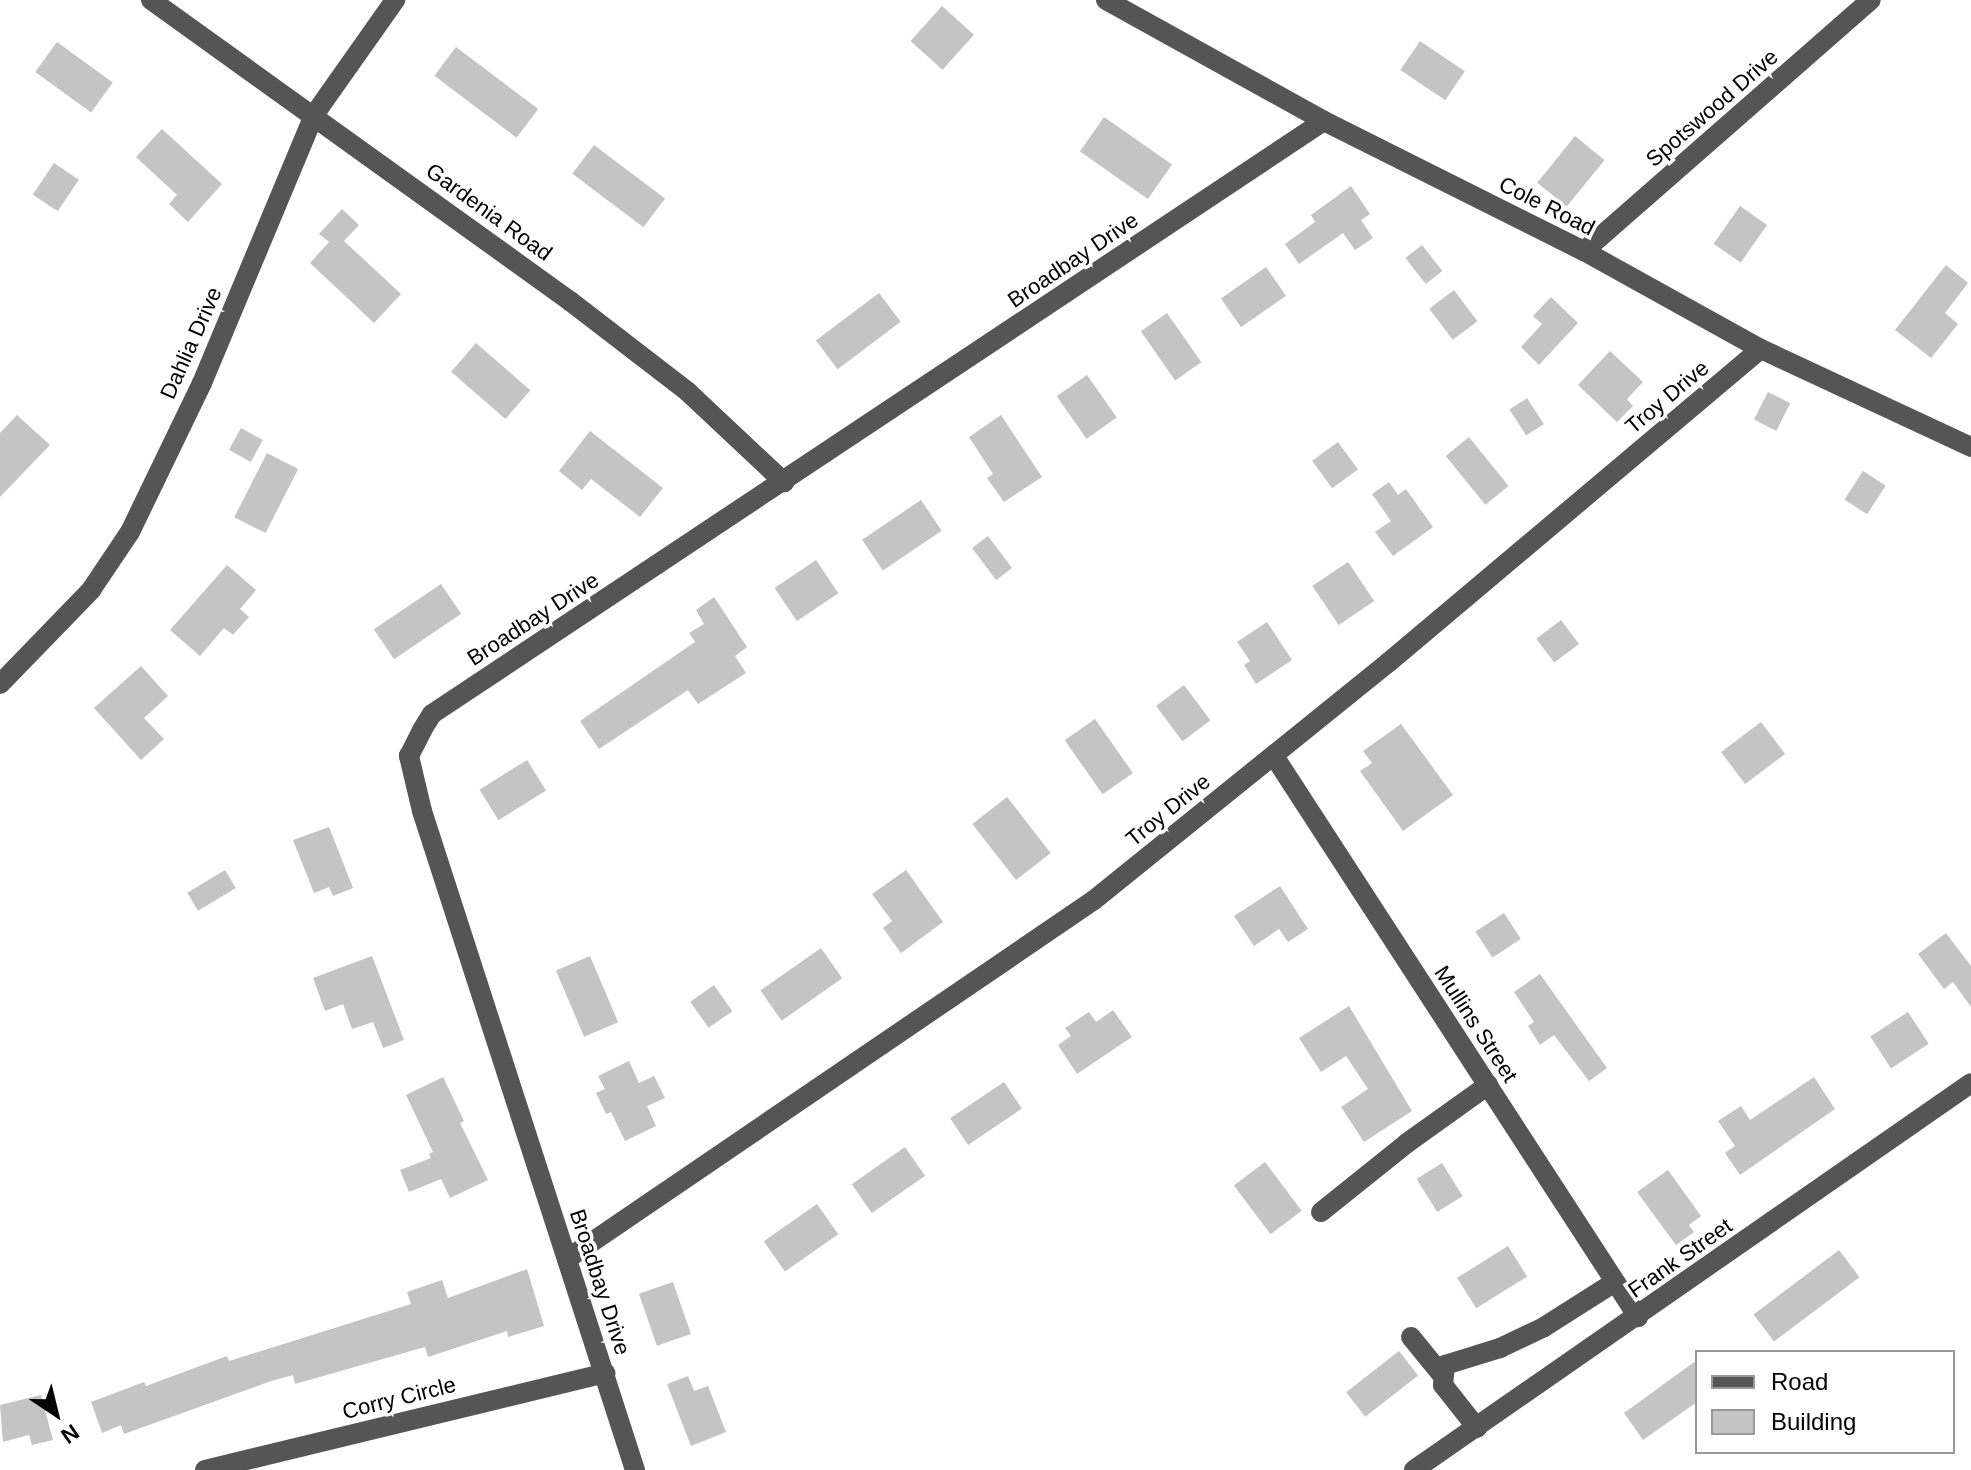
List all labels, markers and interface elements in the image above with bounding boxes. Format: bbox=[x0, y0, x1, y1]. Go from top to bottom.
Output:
street label: Spotswood Drive bbox=[1641, 43, 1783, 173]
street label: Gardenia Road bbox=[421, 157, 557, 267]
street label: Cole Road bbox=[1495, 171, 1599, 241]
street label: Broadbay Drive bbox=[1003, 207, 1143, 313]
street label: Dahlia Drive bbox=[155, 283, 227, 403]
street label: Troy Drive bbox=[1620, 355, 1714, 439]
street label: Broadbay Drive bbox=[462, 567, 604, 671]
street label: Troy Drive bbox=[1121, 768, 1215, 852]
street label: Mullins Street bbox=[1429, 961, 1523, 1087]
street label: Broadbay Drive bbox=[564, 1206, 636, 1358]
street label: Frank Street bbox=[1623, 1212, 1737, 1304]
legend bbox=[1695, 1350, 1955, 1454]
text: Road bbox=[1771, 1368, 1828, 1395]
street label: Corry Circle bbox=[339, 1371, 459, 1425]
north arrow bbox=[16, 1374, 96, 1454]
text: Building bbox=[1771, 1408, 1856, 1435]
text: N bbox=[56, 1419, 84, 1449]

